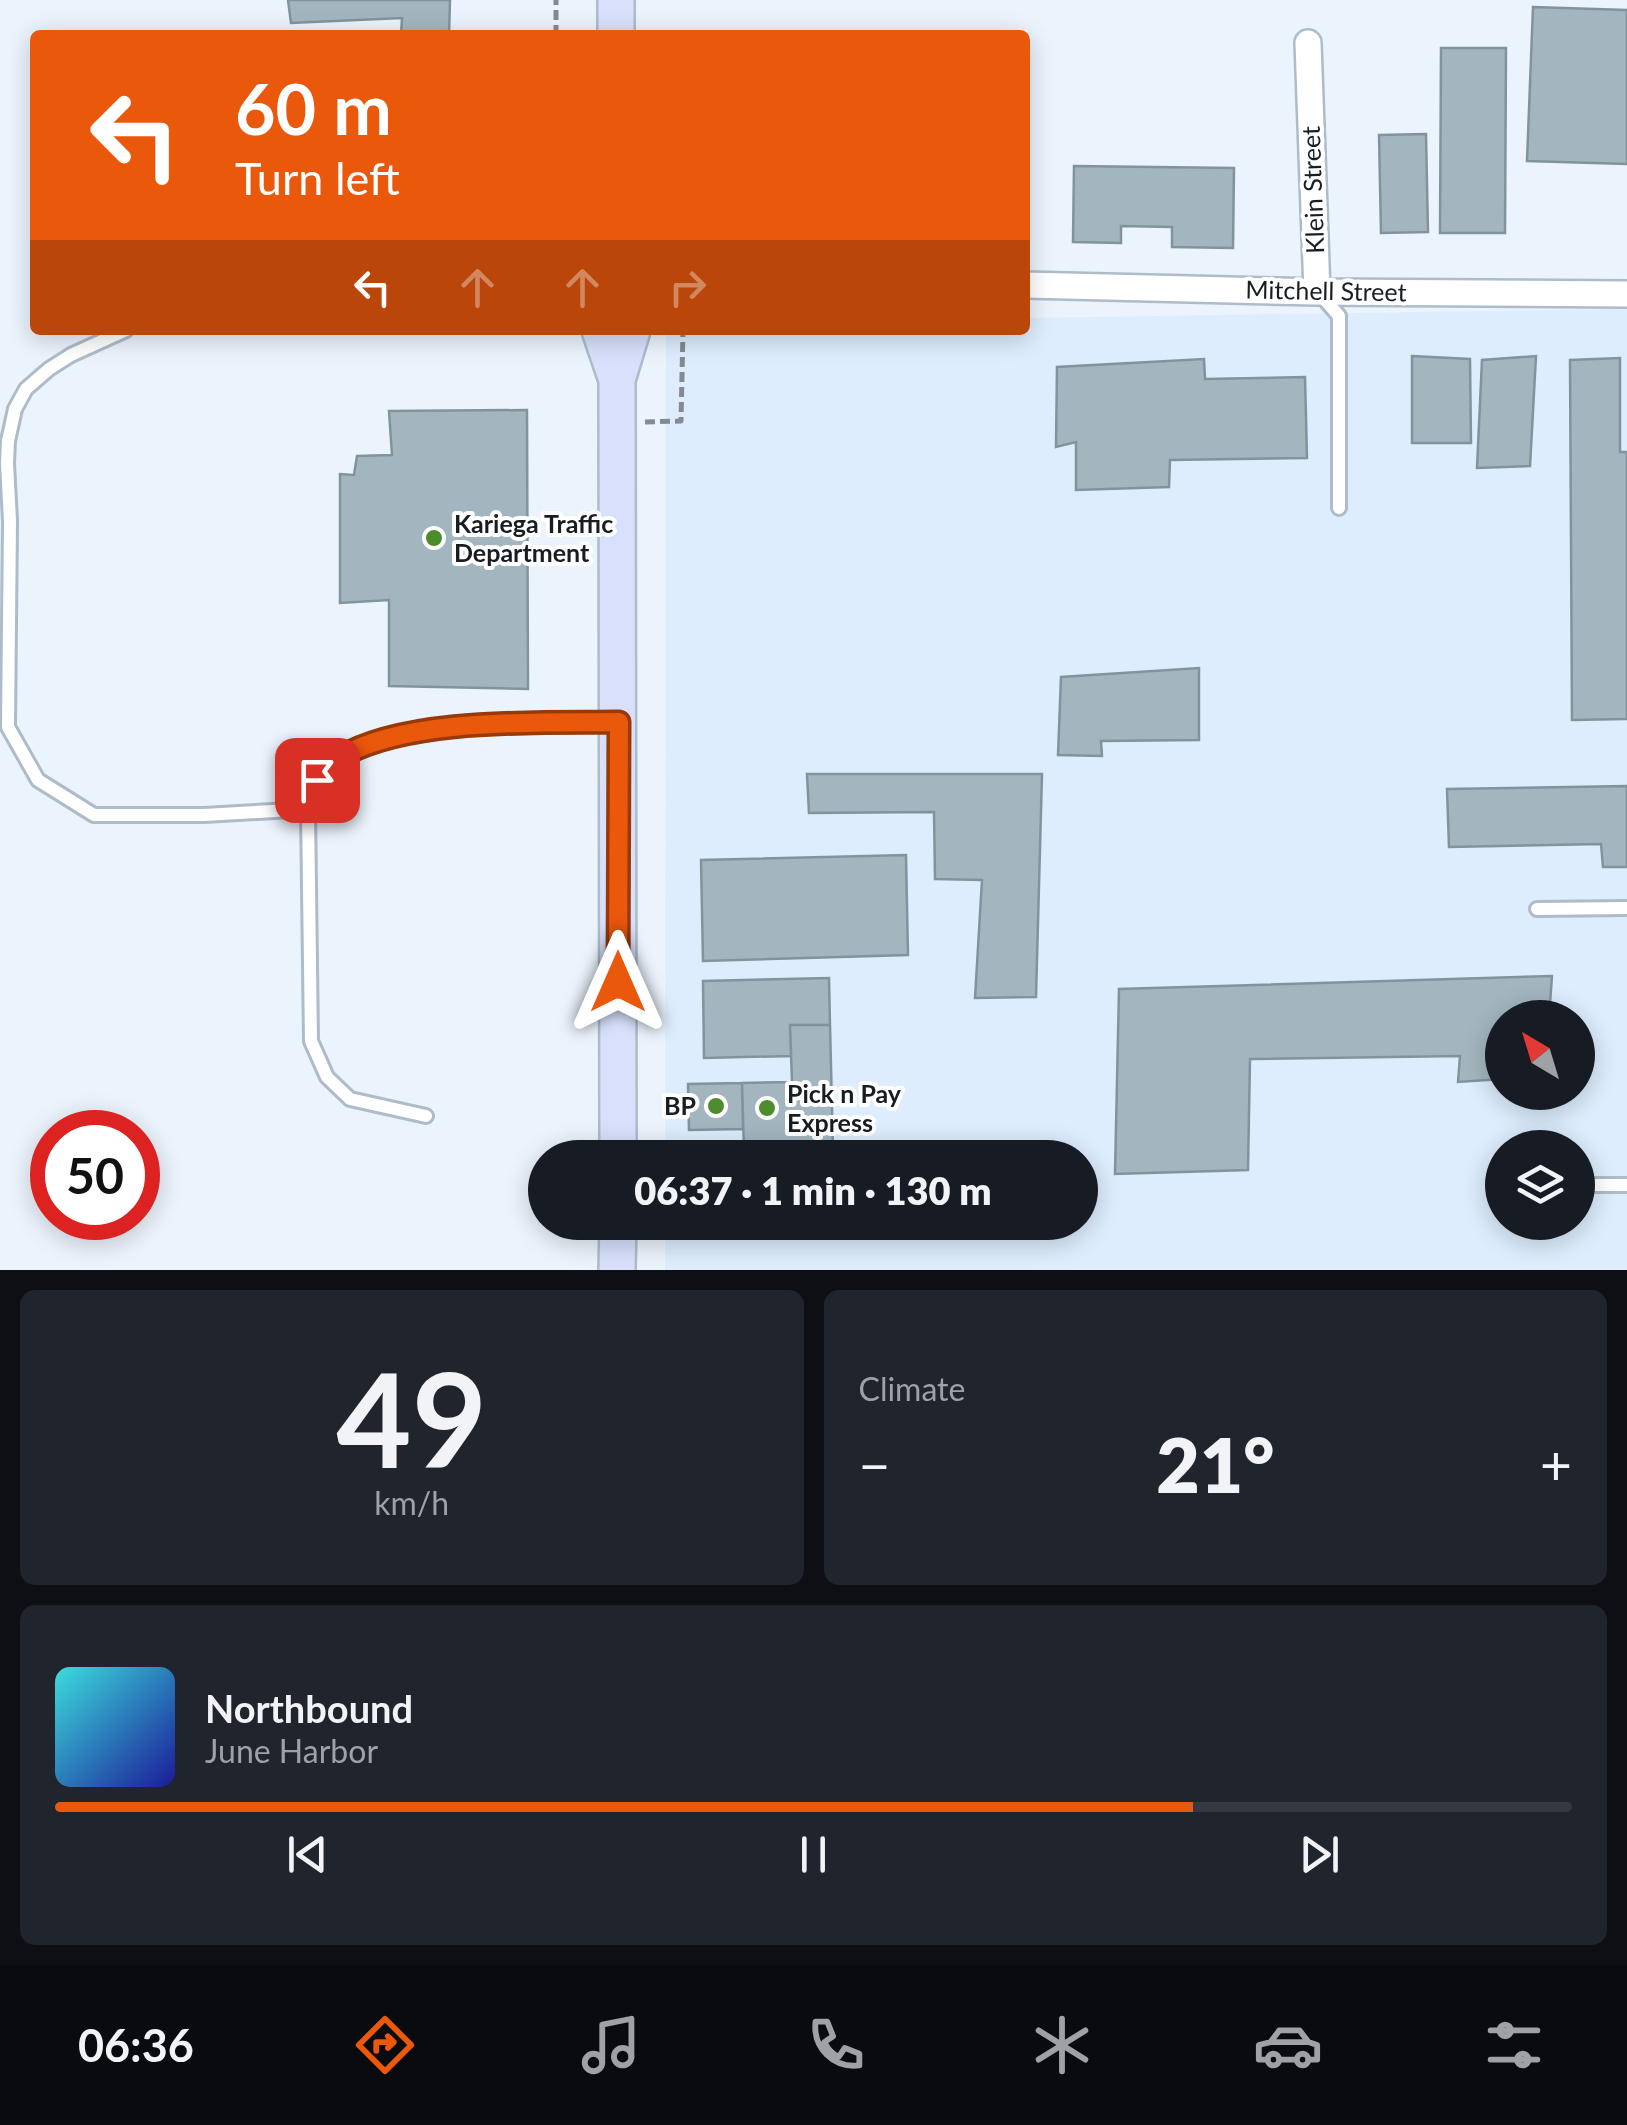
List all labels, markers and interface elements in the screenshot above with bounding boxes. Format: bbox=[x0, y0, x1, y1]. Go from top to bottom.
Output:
text: 60 m bbox=[235, 66, 392, 150]
icon: left bbox=[70, 70, 200, 200]
street label: Klein Street bbox=[1295, 126, 1329, 254]
text: Turn left bbox=[235, 151, 400, 205]
icon: left bbox=[345, 260, 400, 315]
icon: ahead bbox=[450, 260, 505, 315]
icon: ahead bbox=[555, 260, 610, 315]
icon: right bbox=[660, 260, 715, 315]
street label: Mitchell Street bbox=[1245, 274, 1407, 306]
place label: Kariega Traffic Department bbox=[454, 508, 613, 567]
marker: Kariega Traffic Department bbox=[423, 527, 445, 549]
pin bbox=[275, 738, 360, 823]
icon: arrive bbox=[290, 753, 345, 808]
position arrow bbox=[566, 930, 670, 1034]
north arrow bbox=[1485, 1000, 1595, 1110]
map controls bbox=[1485, 1000, 1595, 1240]
place label: Pick n Pay Express bbox=[787, 1078, 902, 1137]
place label: BP bbox=[664, 1090, 696, 1120]
marker: BP bbox=[705, 1095, 727, 1117]
marker: Pick n Pay Express bbox=[756, 1097, 778, 1119]
speed limit sign: 50 bbox=[30, 1110, 160, 1240]
button: layers bbox=[1485, 1130, 1595, 1240]
text: 06:37 · 1 min · 130 m bbox=[634, 1167, 992, 1213]
text: 49 bbox=[336, 1340, 487, 1496]
text: Climate bbox=[859, 1369, 965, 1408]
text: 21° bbox=[1156, 1419, 1274, 1509]
text: − bbox=[859, 1431, 890, 1497]
text: + bbox=[1540, 1431, 1572, 1497]
text: km/h bbox=[374, 1483, 449, 1522]
text: Northbound bbox=[205, 1685, 413, 1731]
text: June Harbor bbox=[205, 1731, 378, 1770]
icon: previous bbox=[280, 1827, 335, 1882]
icon: pause bbox=[786, 1827, 841, 1882]
icon: next bbox=[1292, 1827, 1347, 1882]
icon: directions bbox=[350, 2010, 420, 2080]
icon: music bbox=[576, 2010, 646, 2080]
icon: phone bbox=[801, 2010, 871, 2080]
icon: climate bbox=[1027, 2010, 1097, 2080]
icon: car bbox=[1253, 2010, 1323, 2080]
icon: filters bbox=[1479, 2010, 1549, 2080]
text: 06:36 bbox=[78, 2018, 194, 2072]

